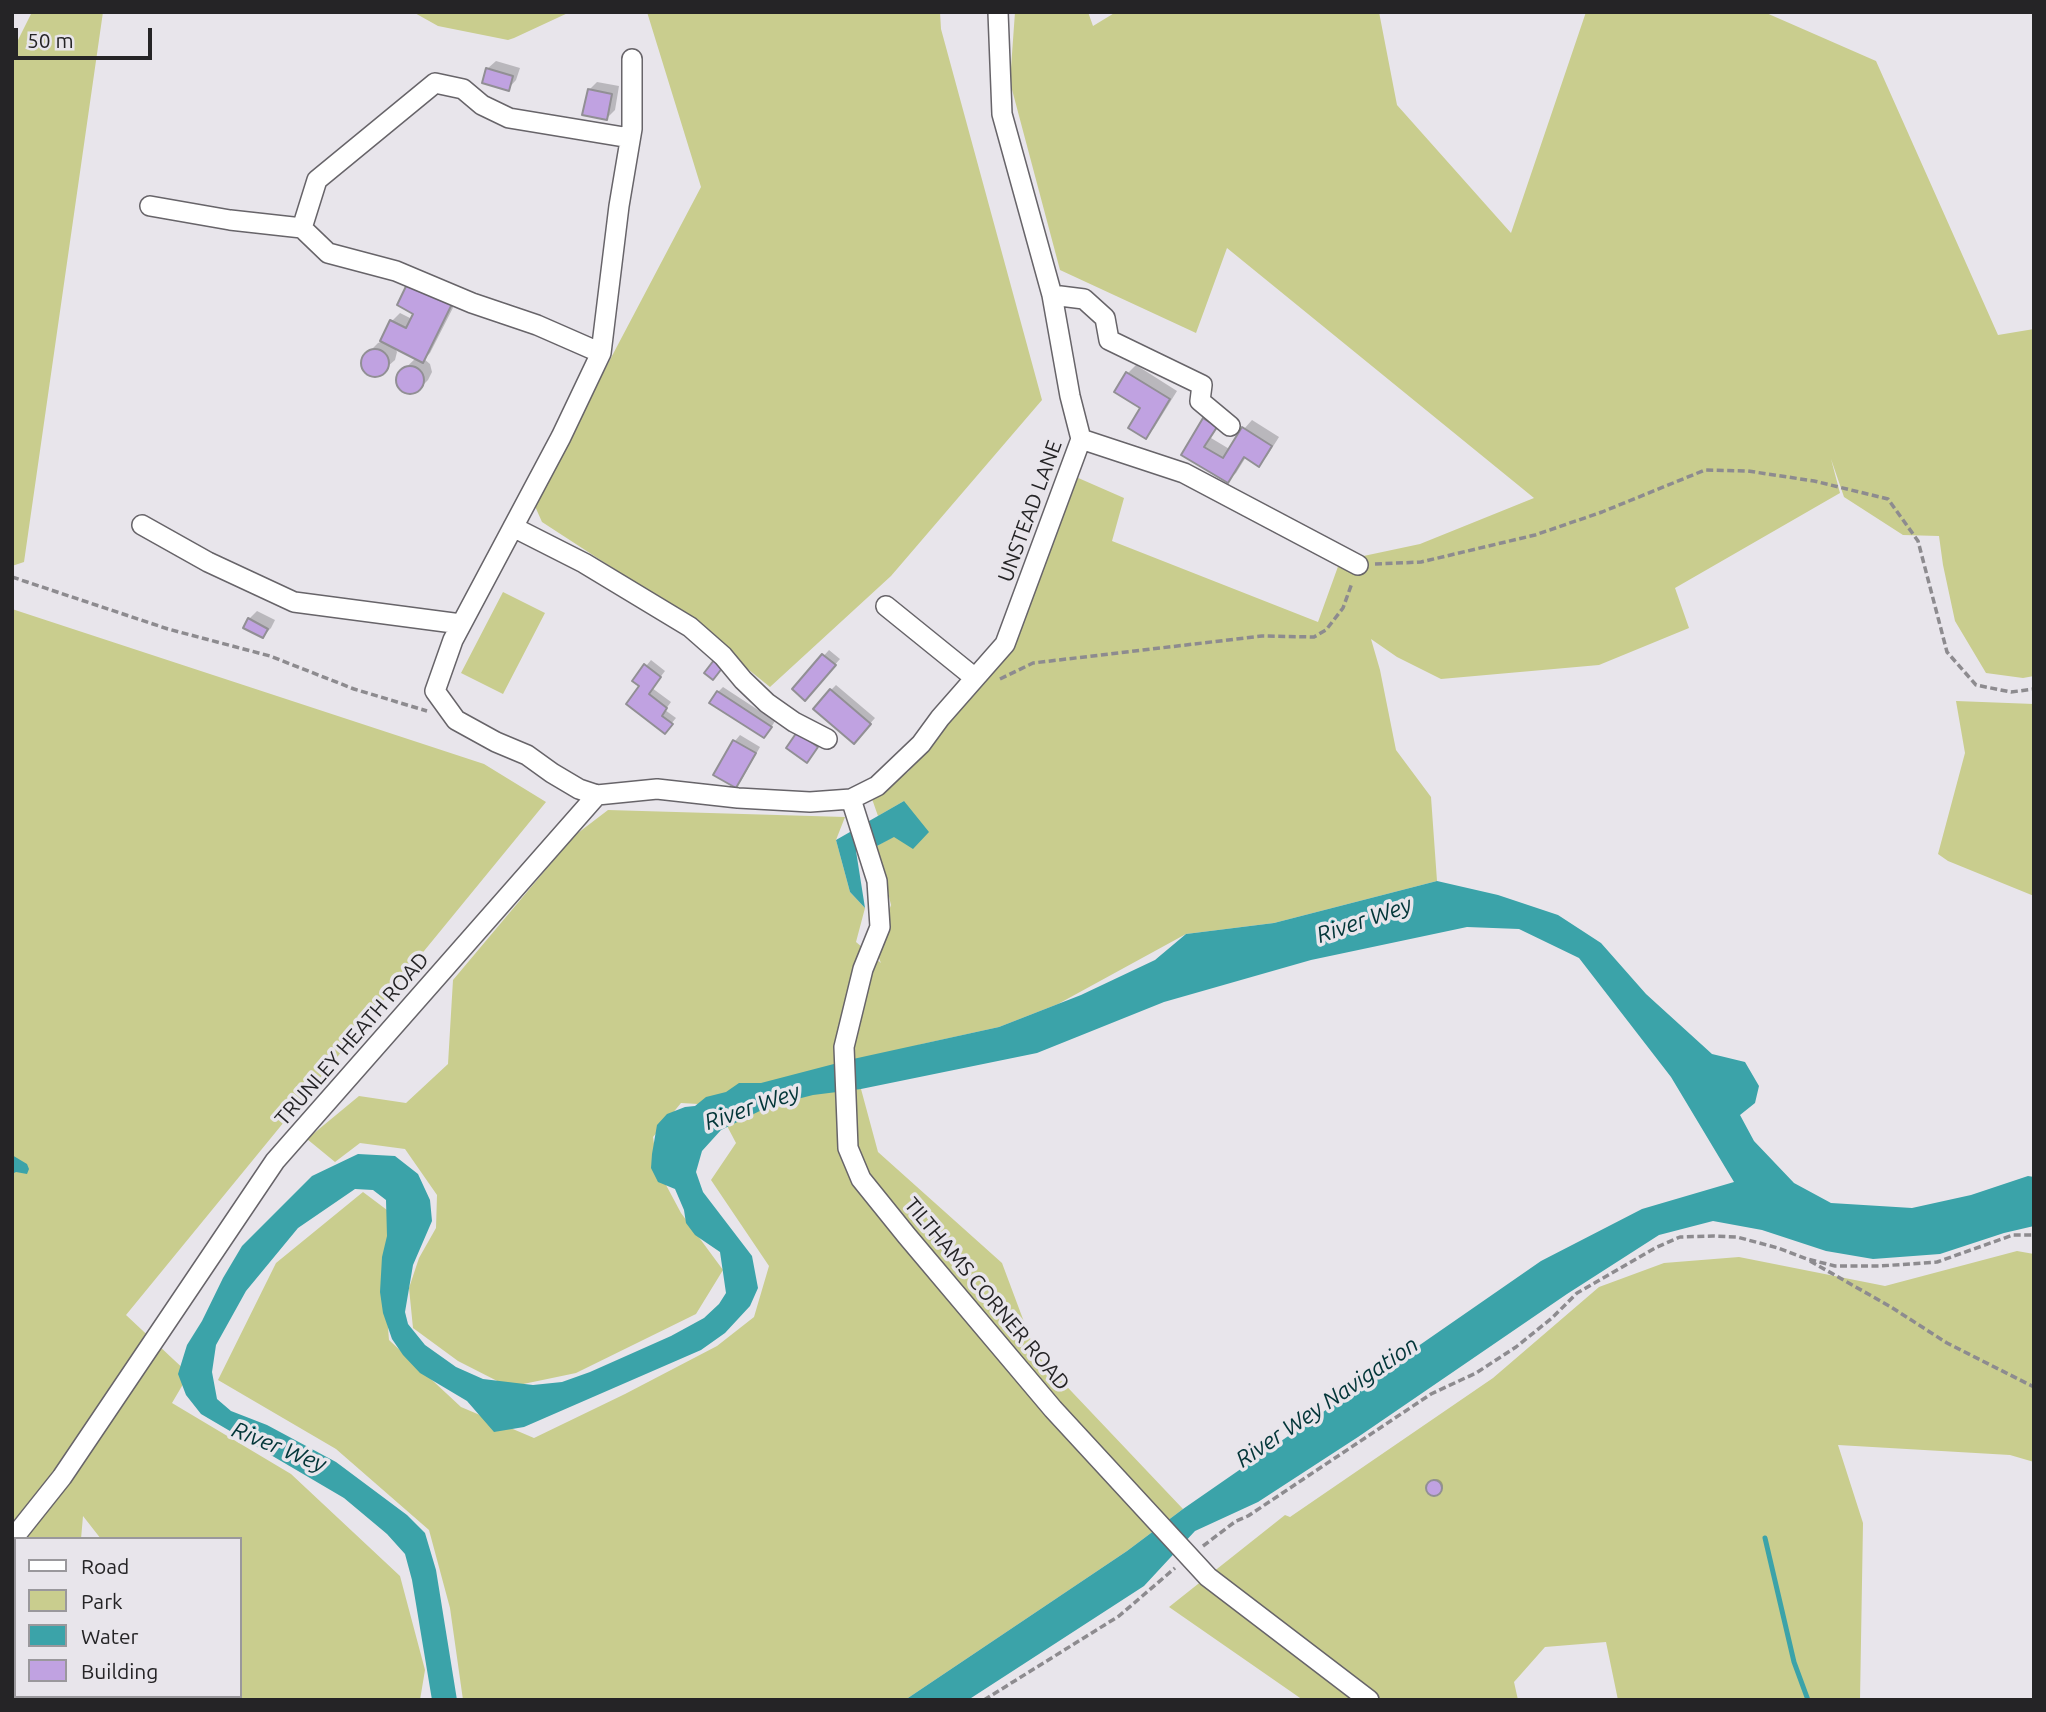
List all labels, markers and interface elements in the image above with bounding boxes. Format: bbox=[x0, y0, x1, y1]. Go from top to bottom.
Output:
scale bar bbox=[18, 14, 156, 58]
text: 50 m bbox=[27, 28, 74, 52]
street label: UNSTEAD LANE bbox=[993, 437, 1067, 585]
water label: River Wey bbox=[1313, 891, 1415, 949]
street label: TRUNLEY HEATH ROAD bbox=[270, 947, 434, 1131]
water label: River Wey bbox=[701, 1078, 803, 1136]
street label: TILTHAMS CORNER ROAD bbox=[899, 1192, 1075, 1396]
water label: River Wey Navigation bbox=[1230, 1331, 1424, 1473]
water label: River Wey bbox=[228, 1416, 330, 1478]
legend bbox=[14, 1537, 242, 1698]
text: Road bbox=[81, 1554, 129, 1578]
text: Park bbox=[81, 1589, 123, 1613]
text: Water bbox=[81, 1624, 139, 1648]
text: Building bbox=[81, 1659, 158, 1683]

